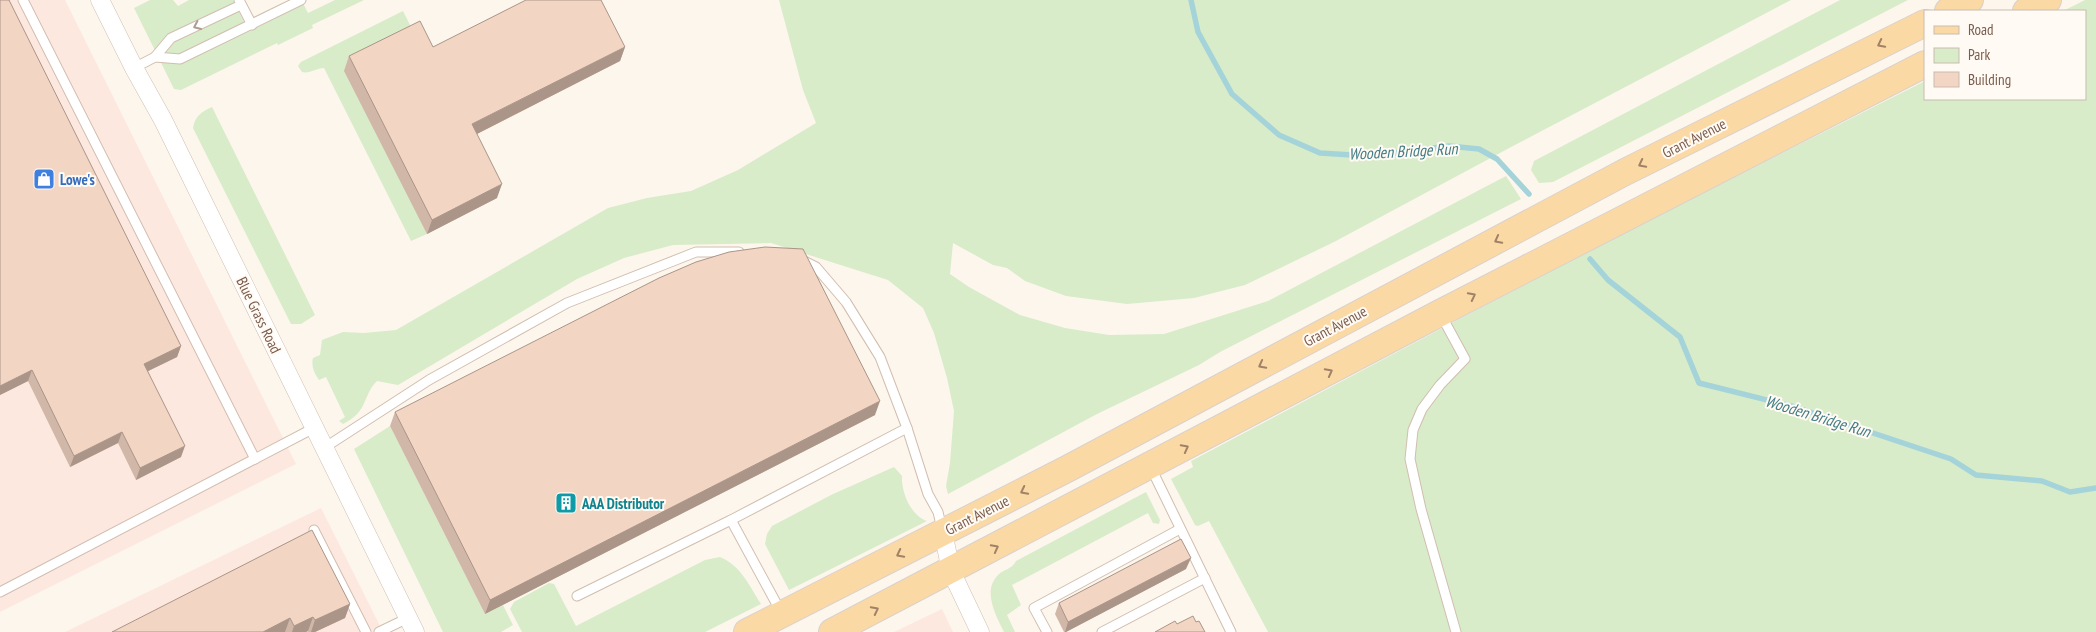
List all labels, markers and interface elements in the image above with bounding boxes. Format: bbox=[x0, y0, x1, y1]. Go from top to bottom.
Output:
legend bbox=[1924, 10, 2086, 100]
one-way arrow bbox=[193, 20, 202, 30]
text: Road bbox=[1968, 20, 1994, 39]
one-way arrow bbox=[1877, 38, 1886, 49]
text: Park bbox=[1968, 45, 1990, 64]
text: Building bbox=[1968, 70, 2011, 89]
street label: Grant Avenue bbox=[1659, 114, 1729, 162]
water label: Wooden Bridge Run bbox=[1348, 138, 1459, 164]
one-way arrow bbox=[1638, 158, 1647, 168]
shop icon: Lowe's bbox=[32, 167, 56, 191]
place label: Lowe's bbox=[60, 170, 95, 189]
one-way arrow bbox=[1494, 234, 1503, 244]
street label: Blue Grass Road bbox=[232, 274, 286, 356]
one-way arrow bbox=[1467, 292, 1476, 302]
street label: Grant Avenue bbox=[1300, 301, 1370, 351]
one-way arrow bbox=[1258, 359, 1267, 369]
one-way arrow bbox=[1323, 368, 1332, 378]
water label: Wooden Bridge Run bbox=[1763, 391, 1874, 442]
one-way arrow bbox=[1180, 444, 1189, 454]
one-way arrow bbox=[1020, 485, 1029, 495]
building icon: AAA Distributor bbox=[554, 491, 578, 515]
street label: Grant Avenue bbox=[942, 491, 1012, 539]
place label: AAA Distributor bbox=[581, 494, 665, 513]
one-way arrow bbox=[989, 544, 998, 554]
one-way arrow bbox=[896, 548, 905, 558]
one-way arrow bbox=[870, 606, 879, 616]

